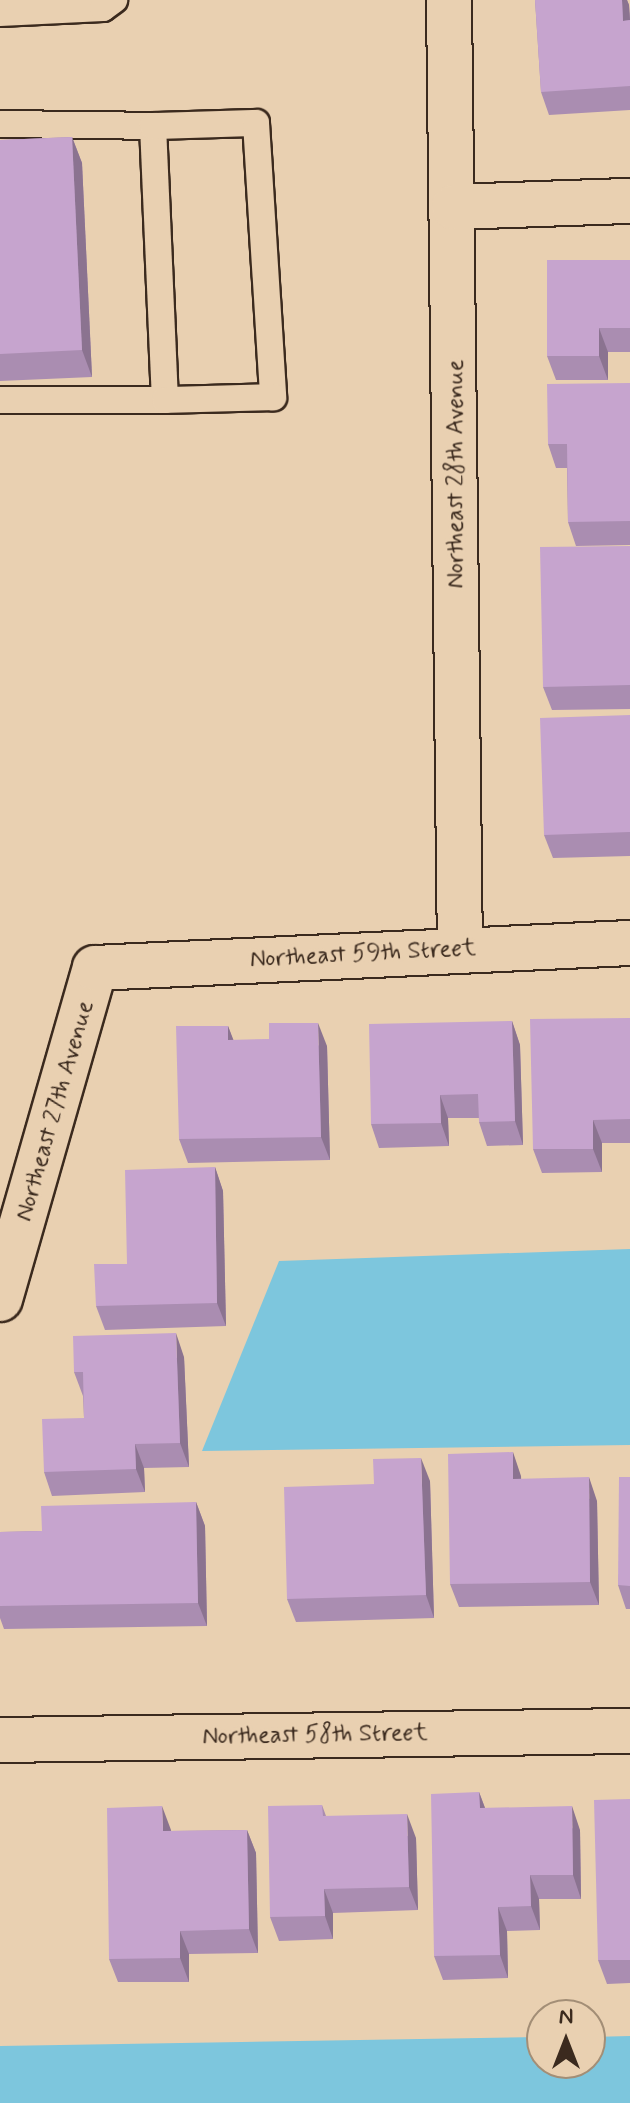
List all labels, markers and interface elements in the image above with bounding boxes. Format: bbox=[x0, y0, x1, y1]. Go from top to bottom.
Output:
street label: Northeast 28th Avenue bbox=[442, 359, 470, 589]
street label: Northeast 59th Street bbox=[249, 934, 477, 974]
street label: Northeast 27th Avenue bbox=[10, 997, 100, 1225]
street label: Northeast 58th Street bbox=[202, 1719, 428, 1751]
north arrow bbox=[526, 1999, 606, 2079]
text: N bbox=[559, 2003, 573, 2031]

